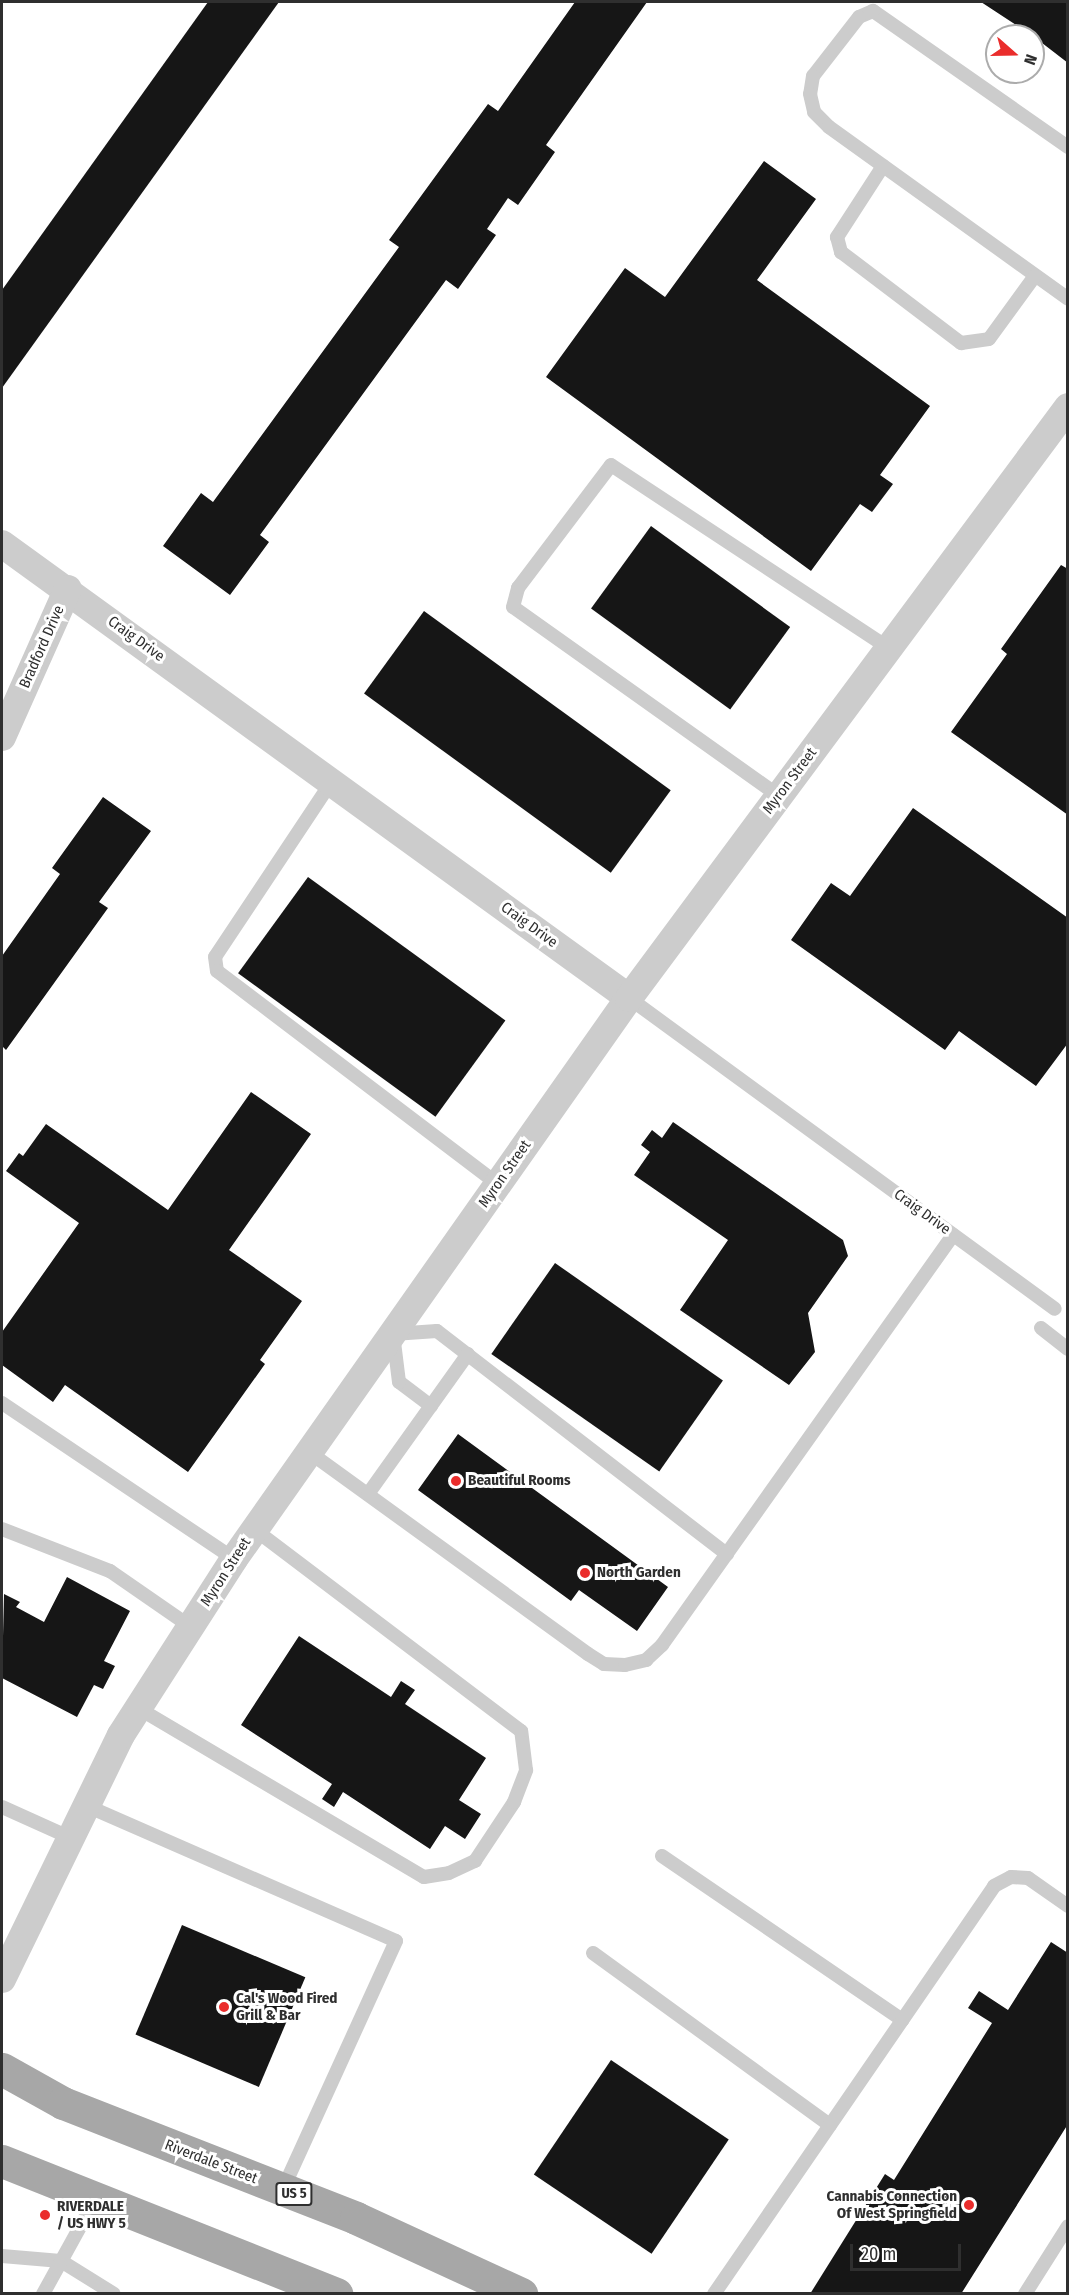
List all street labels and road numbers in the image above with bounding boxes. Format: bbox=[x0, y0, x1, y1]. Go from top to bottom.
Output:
street label: Bradford Drive bbox=[16, 603, 68, 691]
street label: Craig Drive bbox=[104, 612, 168, 666]
street label: Myron Street bbox=[759, 744, 821, 818]
street label: Craig Drive bbox=[497, 898, 561, 952]
street label: Myron Street bbox=[475, 1137, 535, 1211]
street label: Craig Drive bbox=[890, 1185, 954, 1239]
street label: Myron Street bbox=[197, 1534, 255, 1610]
street label: Riverdale Street bbox=[162, 2136, 260, 2188]
road number: US 5 bbox=[274, 2183, 314, 2205]

